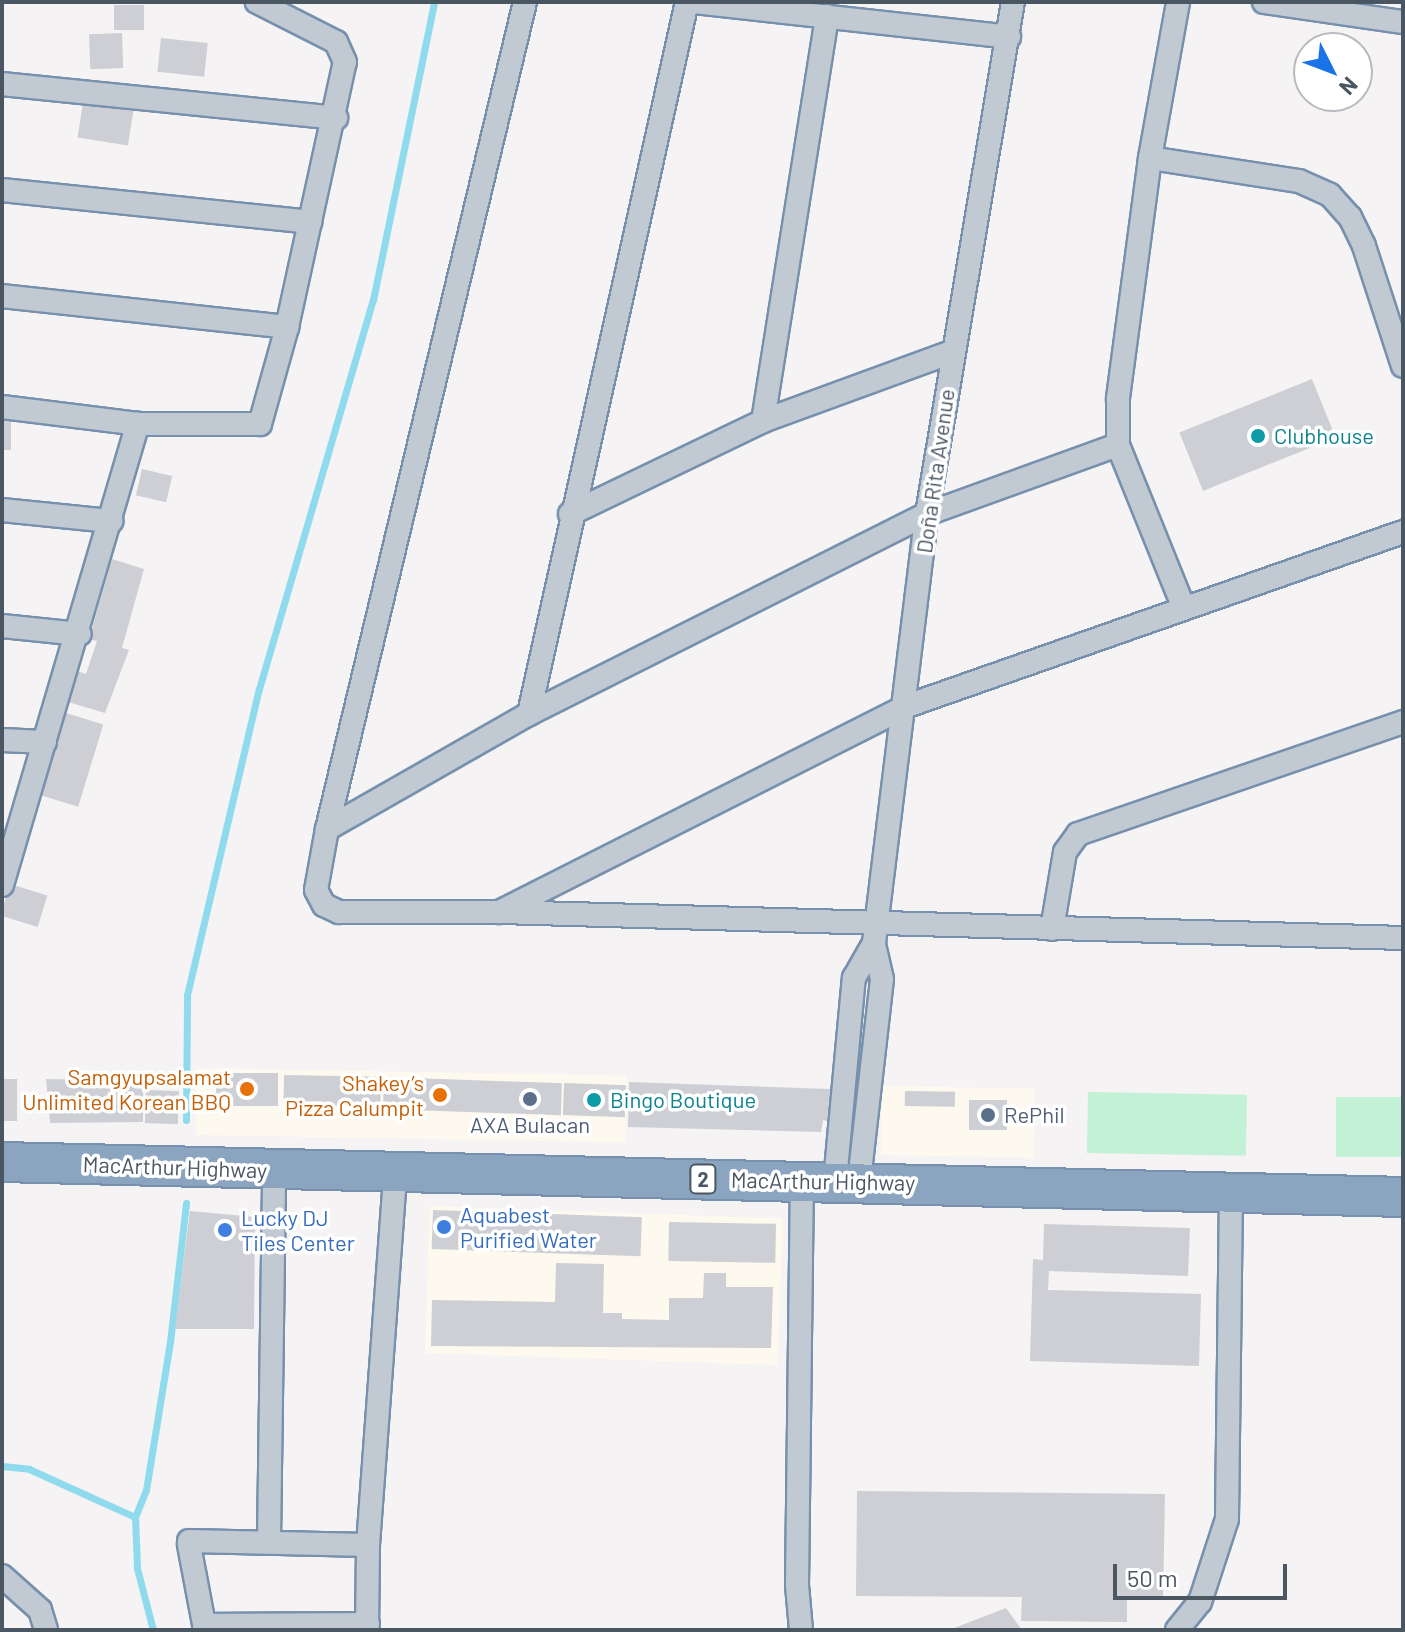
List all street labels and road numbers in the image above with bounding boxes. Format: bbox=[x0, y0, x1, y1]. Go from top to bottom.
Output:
street label: Doña Rita Avenue bbox=[910, 387, 960, 555]
street label: MacArthur Highway bbox=[82, 1151, 268, 1183]
road number: 2 bbox=[689, 1163, 717, 1195]
street label: MacArthur Highway bbox=[731, 1166, 915, 1196]

